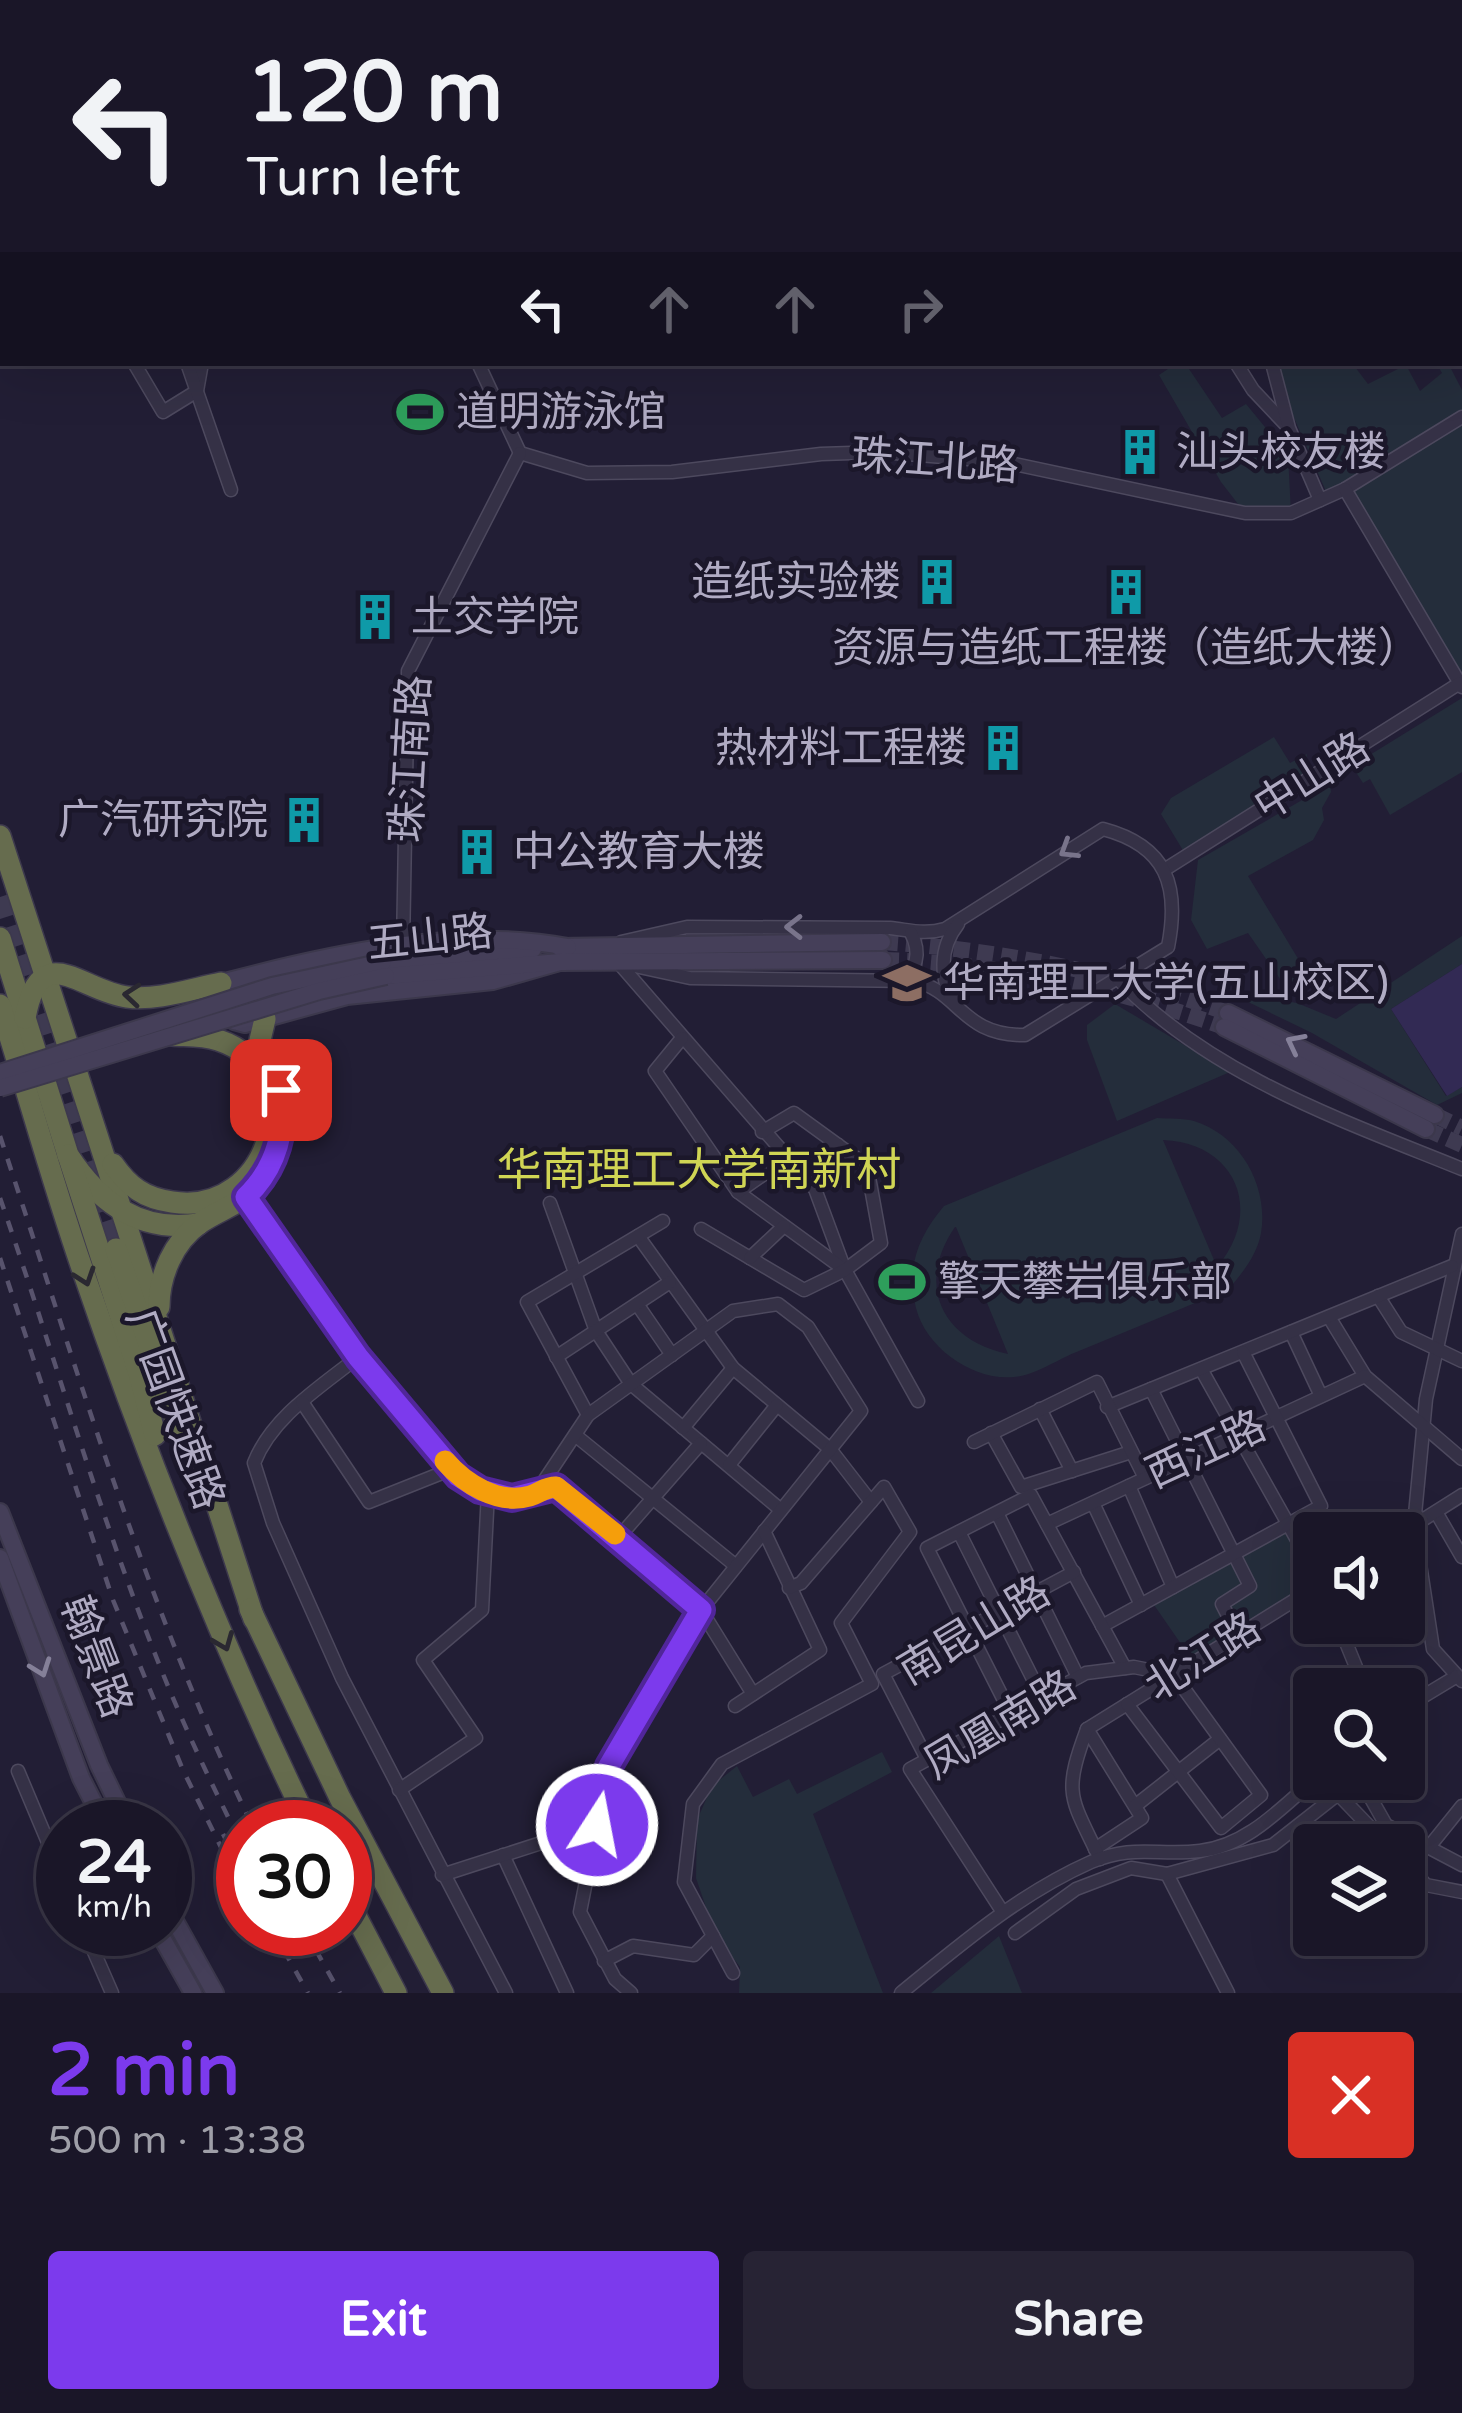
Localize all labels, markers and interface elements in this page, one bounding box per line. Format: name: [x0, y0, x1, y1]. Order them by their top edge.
text: 120 m: [246, 43, 503, 144]
icon: left: [48, 48, 204, 204]
text: Turn left: [246, 145, 461, 210]
icon: left: [510, 276, 576, 342]
icon: ahead: [636, 276, 702, 342]
icon: ahead: [762, 276, 828, 342]
icon: right: [888, 276, 954, 342]
sports icon: 道明游泳馆: [395, 387, 445, 437]
place label: 道明游泳馆: [456, 387, 666, 438]
building icon: 汕头校友楼: [1115, 427, 1165, 477]
place label: 汕头校友楼: [1176, 427, 1386, 478]
street label: 珠江北路: [849, 430, 1021, 492]
place label: 造纸实验楼: [691, 557, 901, 608]
building icon: 造纸实验楼: [912, 557, 962, 607]
building icon: 资源与造纸工程楼（造纸大楼）: [1101, 567, 1151, 617]
building icon: 土交学院: [350, 592, 400, 642]
place label: 土交学院: [411, 592, 579, 643]
place label: 资源与造纸工程楼（造纸大楼）: [832, 623, 1420, 674]
street label: 珠江南路: [381, 674, 441, 844]
street label: 中山路: [1245, 722, 1379, 832]
place label: 热材料工程楼: [715, 723, 967, 774]
building icon: 热材料工程楼: [978, 723, 1028, 773]
place label: 广汽研究院: [58, 795, 268, 846]
building icon: 广汽研究院: [279, 795, 329, 845]
building icon: 中公教育大楼: [452, 827, 502, 877]
place label: 中公教育大楼: [513, 827, 765, 878]
one-way arrow: [1060, 836, 1082, 858]
street label: 五山路: [365, 906, 495, 970]
one-way arrow: [784, 914, 802, 940]
school or university icon: 华南理工大学(五山校区): [882, 958, 932, 1008]
place label: 华南理工大学(五山校区): [943, 958, 1389, 1009]
one-way arrow: [122, 983, 141, 1008]
one-way arrow: [1286, 1034, 1307, 1057]
pin: [230, 1039, 332, 1141]
icon: arrive: [248, 1057, 314, 1123]
district label: 华南理工大学南新村: [496, 1144, 902, 1198]
sports icon: 擎天攀岩俱乐部: [877, 1257, 927, 1307]
place label: 擎天攀岩俱乐部: [938, 1257, 1232, 1308]
one-way arrow: [71, 1265, 95, 1286]
street label: 广园快速路: [115, 1302, 235, 1516]
street label: 西江路: [1138, 1400, 1274, 1500]
map controls: [1293, 1512, 1425, 1956]
button: sound: [1293, 1512, 1425, 1644]
street label: 南昆山路: [889, 1566, 1059, 1696]
street label: 翰景路: [50, 1589, 142, 1725]
street label: 北江路: [1136, 1602, 1270, 1712]
one-way arrow: [210, 1630, 234, 1651]
one-way arrow: [26, 1656, 51, 1677]
street label: 凤凰南路: [915, 1660, 1085, 1790]
button: search: [1293, 1668, 1425, 1800]
position arrow: [534, 1762, 660, 1888]
speed limit sign: 30: [216, 1800, 372, 1956]
button: layers: [1293, 1824, 1425, 1956]
text: 24: [76, 1827, 152, 1899]
text: km/h: [76, 1889, 152, 1926]
text: 2 min: [48, 2028, 240, 2115]
button: close: [1288, 2032, 1414, 2158]
text: 500 m · 13:38: [48, 2117, 306, 2164]
button: Exit: [48, 2251, 719, 2389]
button: Share: [743, 2251, 1414, 2389]

